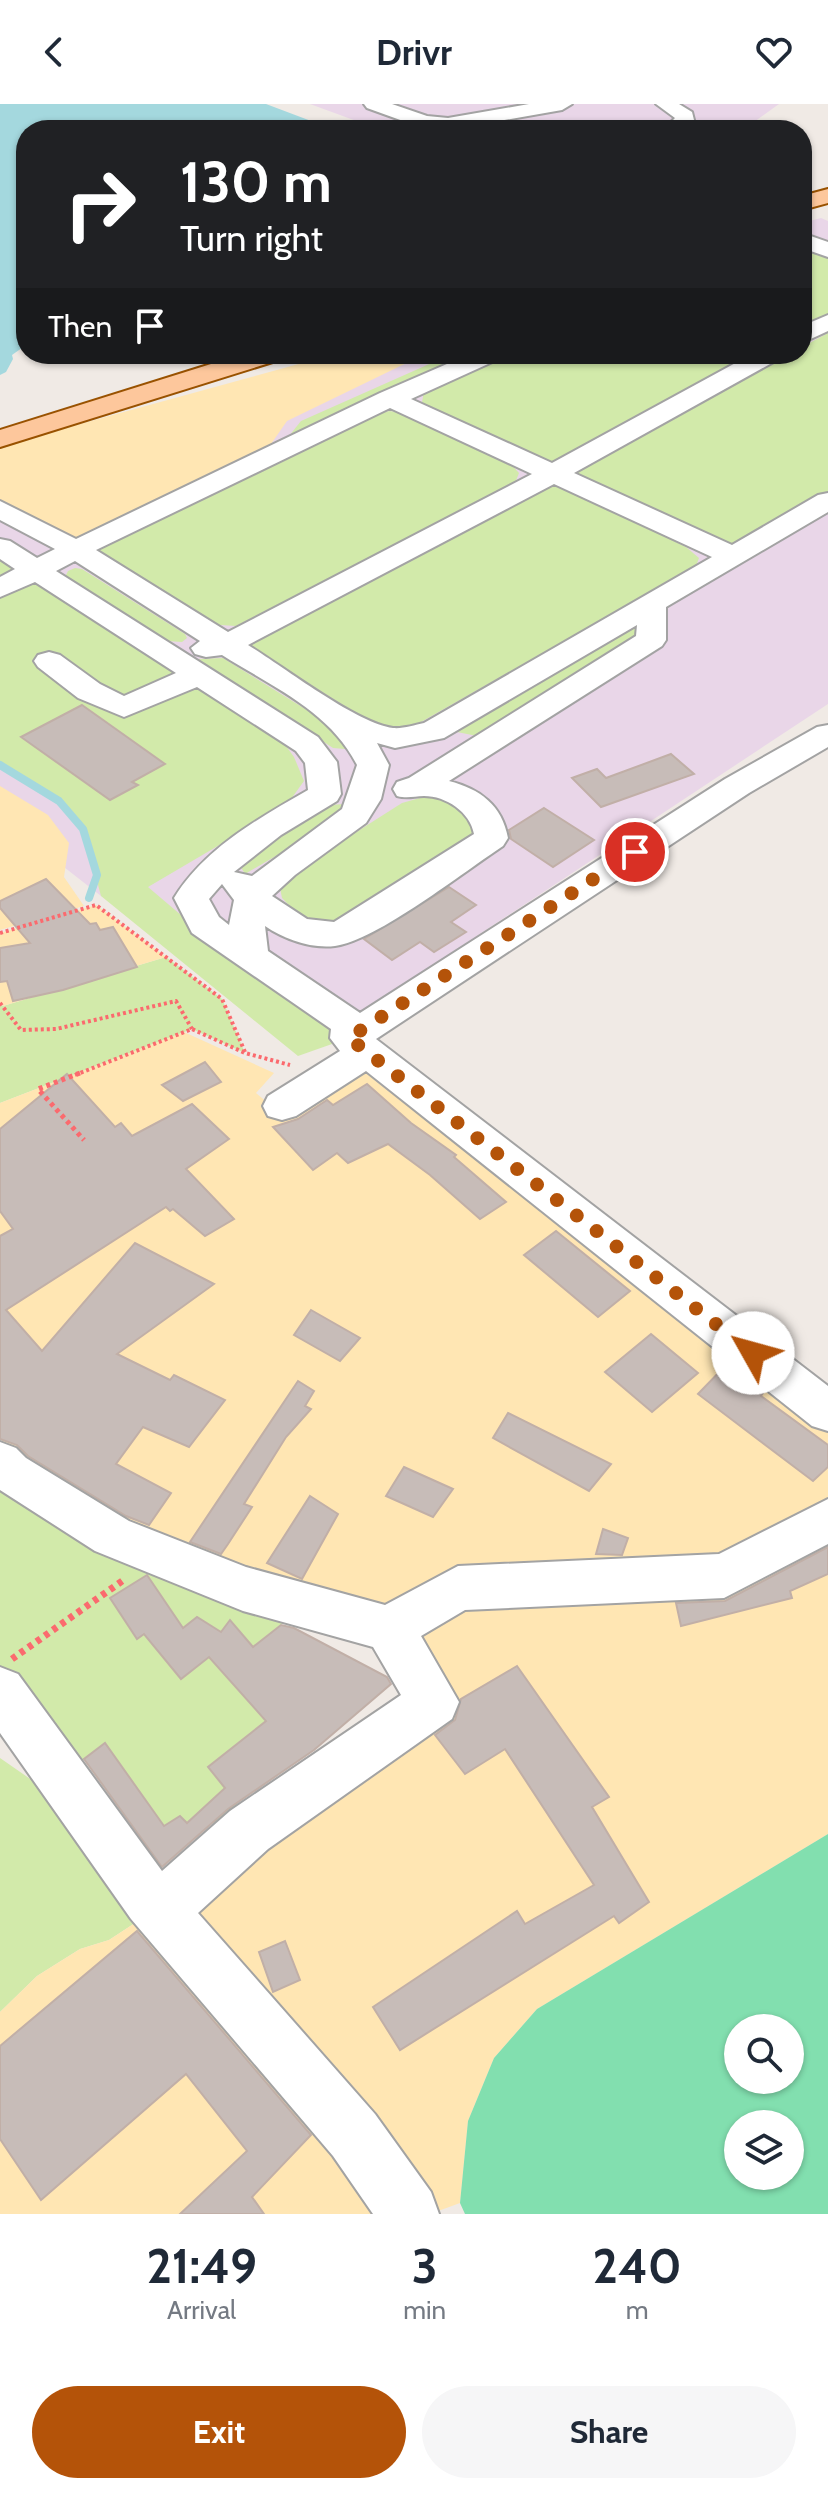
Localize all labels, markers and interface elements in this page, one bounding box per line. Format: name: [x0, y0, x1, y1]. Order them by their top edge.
icon: back: [32, 30, 76, 74]
text: Drivr: [376, 30, 452, 74]
icon: heart: [752, 30, 796, 74]
text: 130 m: [180, 148, 332, 216]
icon: right: [48, 152, 152, 256]
text: Turn right: [180, 216, 323, 260]
icon: arrive: [128, 304, 172, 348]
text: Then: [48, 308, 112, 345]
pin: [601, 818, 669, 886]
icon: arrive: [613, 830, 657, 874]
position arrow: [711, 1311, 795, 1395]
map controls: [724, 2014, 804, 2190]
button: search: [724, 2014, 804, 2094]
button: layers: [724, 2110, 804, 2190]
text: 21:49: [146, 2237, 257, 2295]
text: 3: [412, 2237, 438, 2295]
text: 240: [593, 2237, 682, 2295]
text: Arrival: [167, 2294, 236, 2326]
text: min: [403, 2294, 446, 2326]
text: m: [626, 2294, 648, 2326]
button: Exit: [32, 2386, 406, 2478]
button: Share: [422, 2386, 796, 2478]

